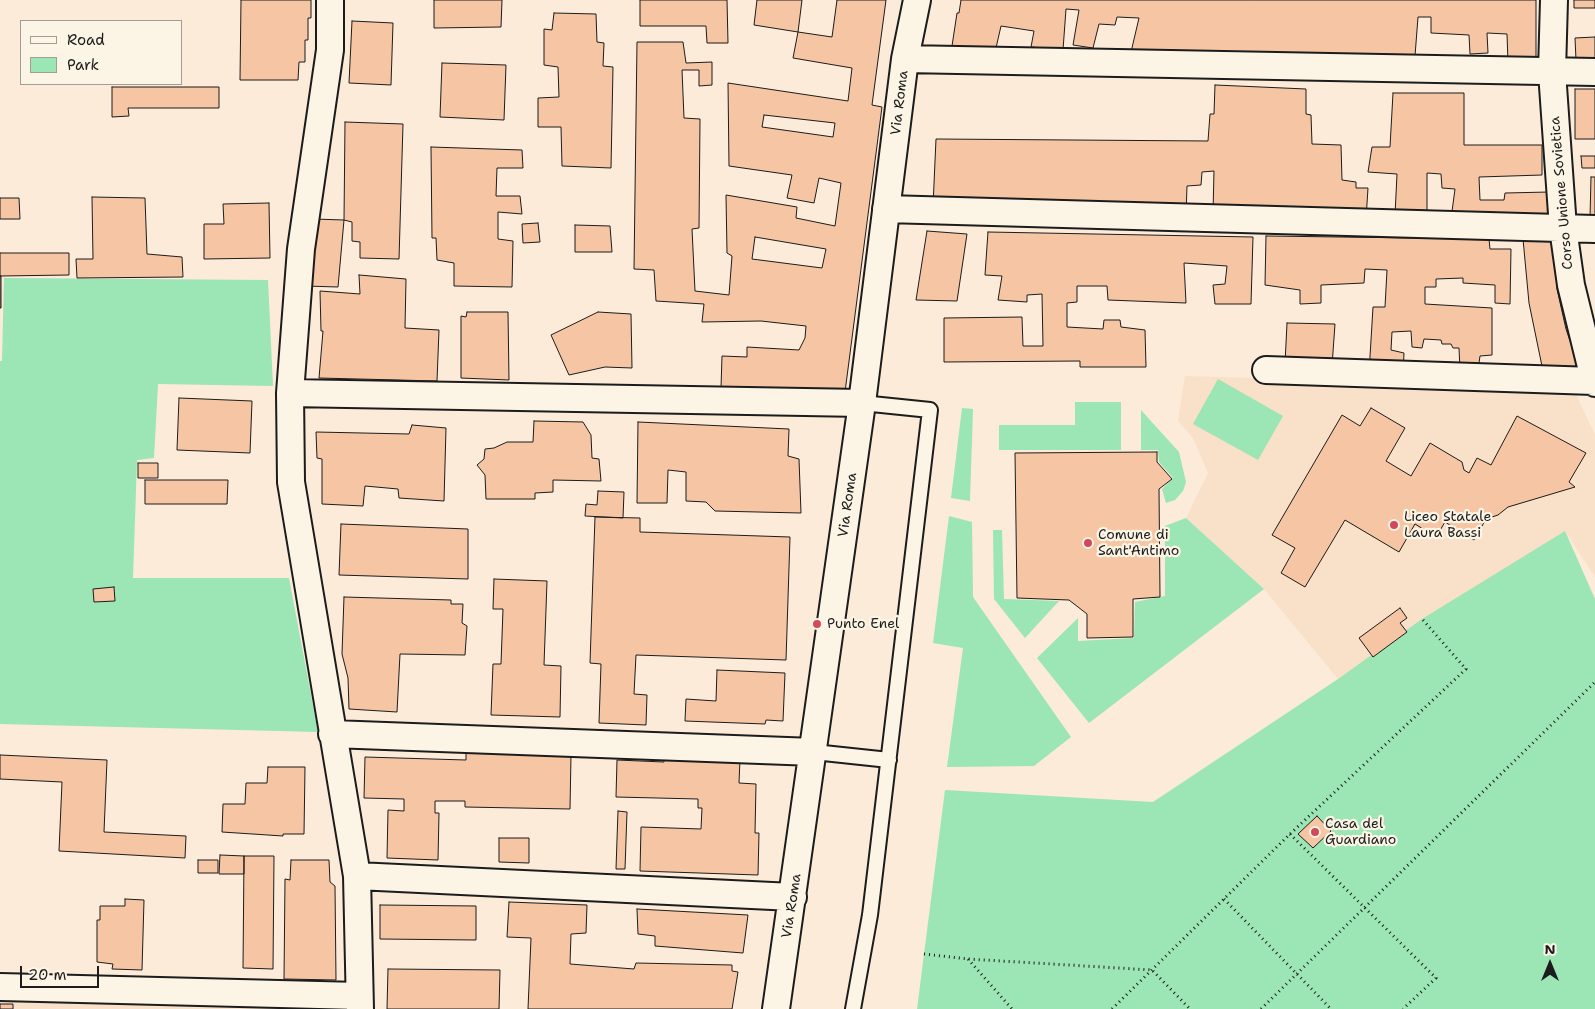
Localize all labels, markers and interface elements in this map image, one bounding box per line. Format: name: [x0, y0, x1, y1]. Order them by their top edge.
legend: [20, 20, 182, 85]
text: Road: [67, 30, 105, 50]
text: Park: [67, 55, 99, 75]
street label: Via Roma: [888, 70, 912, 136]
street label: Corso Unione Sovietica: [1547, 116, 1577, 270]
street label: Via Roma: [835, 472, 861, 538]
place label: Liceo Statale Laura Bassi: [1404, 509, 1491, 542]
marker: Liceo Statale Laura Bassi: [1388, 519, 1400, 531]
place label: Comune di Sant'Antimo: [1098, 527, 1179, 560]
marker: Comune di Sant'Antimo: [1082, 537, 1094, 549]
place label: Punto Enel: [827, 616, 899, 632]
marker: Punto Enel: [811, 618, 823, 630]
place label: Casa del Guardiano: [1325, 816, 1396, 849]
marker: Casa del Guardiano: [1309, 826, 1321, 838]
street label: Via Roma: [779, 873, 805, 939]
north arrow: [1525, 939, 1575, 989]
text: N: [1544, 940, 1556, 958]
scale bar: [22, 956, 101, 988]
text: 20 m: [28, 965, 67, 985]

